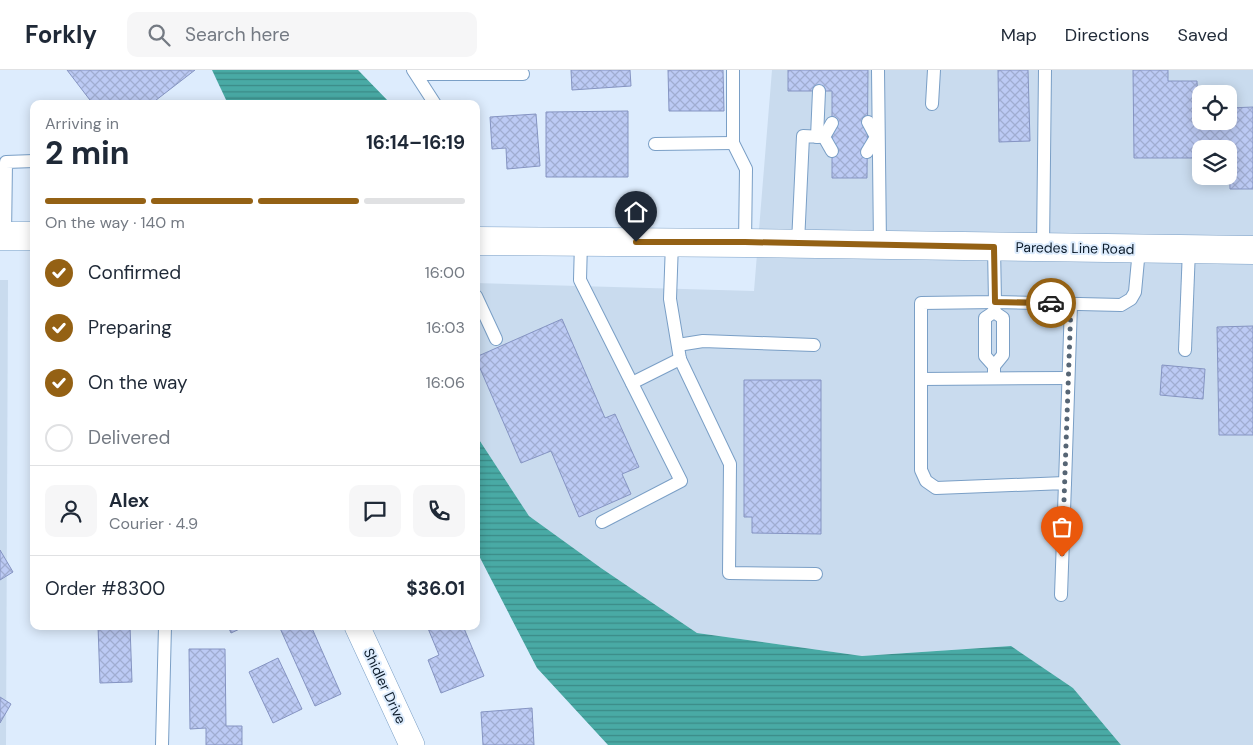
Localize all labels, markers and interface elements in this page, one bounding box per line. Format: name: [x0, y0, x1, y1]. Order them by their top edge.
search box: [127, 12, 477, 57]
text: Forkly: [25, 19, 97, 50]
icon: search: [145, 21, 173, 49]
text: Search here: [185, 22, 290, 47]
text: Map: [1001, 23, 1037, 47]
text: Directions: [1065, 23, 1150, 47]
text: Saved: [1178, 23, 1228, 47]
map controls: [1192, 85, 1237, 185]
button: locate: [1192, 85, 1237, 130]
text: Arriving in: [45, 113, 119, 134]
text: 16:14–16:19: [366, 130, 465, 155]
text: 2 min: [45, 132, 130, 174]
button: layers: [1192, 140, 1237, 185]
pin: [615, 191, 657, 242]
icon: home: [622, 198, 650, 226]
text: On the way · 140 m: [45, 212, 185, 233]
street label: Paredes Line Road: [1015, 238, 1135, 258]
icon: check: [45, 259, 73, 287]
text: Confirmed: [88, 260, 181, 285]
text: 16:00: [425, 262, 465, 283]
courier: [1026, 278, 1076, 328]
icon: car: [1037, 289, 1065, 317]
icon: check: [45, 314, 73, 342]
text: Preparing: [88, 315, 172, 340]
text: 16:03: [426, 317, 465, 338]
icon: check: [45, 369, 73, 397]
text: On the way: [88, 370, 188, 395]
text: 16:06: [426, 372, 465, 393]
text: Delivered: [88, 425, 170, 450]
button: person: [45, 485, 97, 537]
button: chat: [349, 485, 401, 537]
button: phone: [413, 485, 465, 537]
text: Alex: [109, 488, 149, 513]
pin: [1041, 506, 1083, 557]
text: Courier · 4.9: [109, 513, 198, 534]
icon: bag: [1048, 513, 1076, 541]
text: Order #8300: [45, 576, 165, 601]
text: $36.01: [406, 576, 465, 601]
street label: Shidler Drive: [360, 645, 410, 727]

